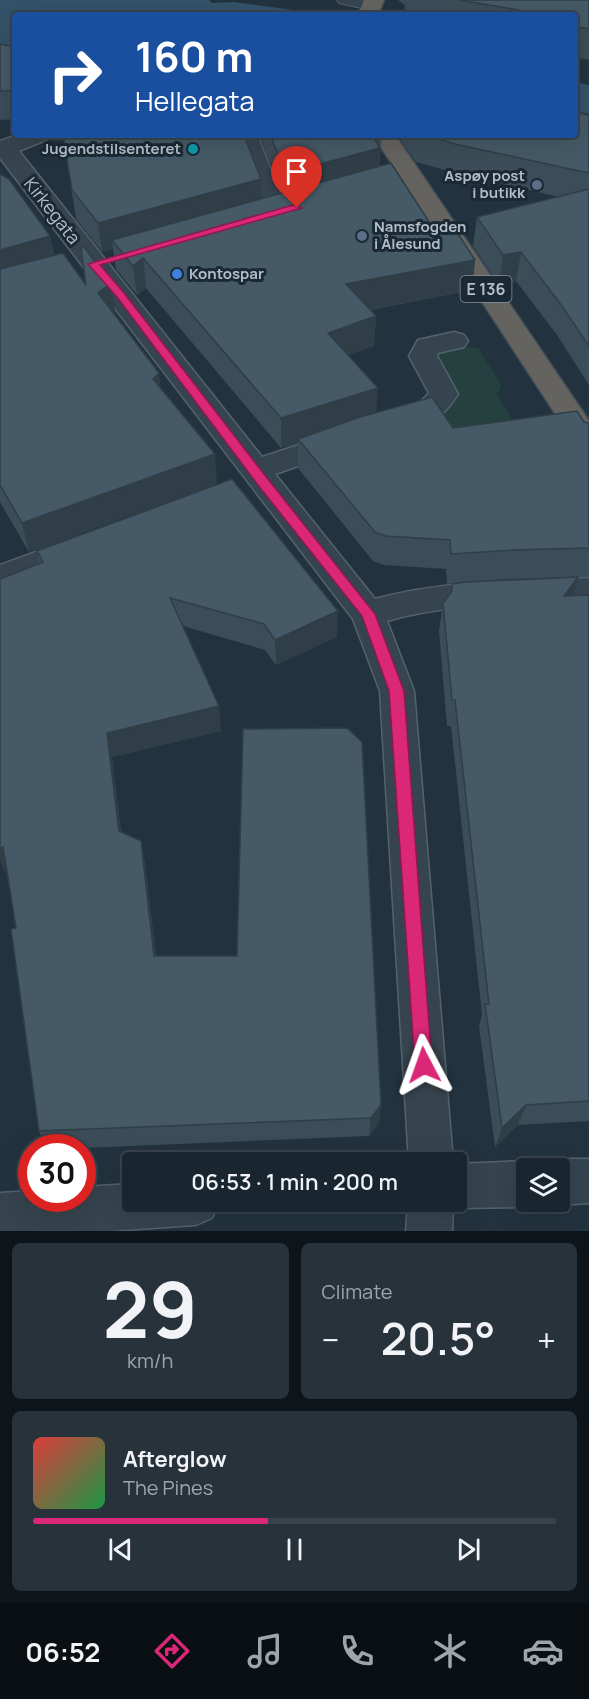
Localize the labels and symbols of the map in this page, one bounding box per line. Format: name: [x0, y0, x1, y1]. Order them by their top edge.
place label: Jugendstilsenteret: [42, 138, 181, 159]
marker: Jugendstilsenteret: [186, 142, 200, 156]
pin: [271, 146, 322, 208]
place label: Aspøy post i butikk: [444, 165, 526, 203]
street label: Kirkegata: [19, 172, 86, 249]
marker: Aspøy post i butikk: [530, 178, 544, 192]
place label: Namsfogden i Ålesund: [374, 216, 466, 254]
marker: Namsfogden i Ålesund: [355, 229, 369, 243]
place label: Kontospar: [189, 263, 264, 284]
marker: Kontospar: [170, 267, 184, 281]
road number: E 136: [460, 276, 512, 302]
position arrow: [392, 1033, 456, 1097]
speed limit sign: 30: [18, 1134, 96, 1212]

